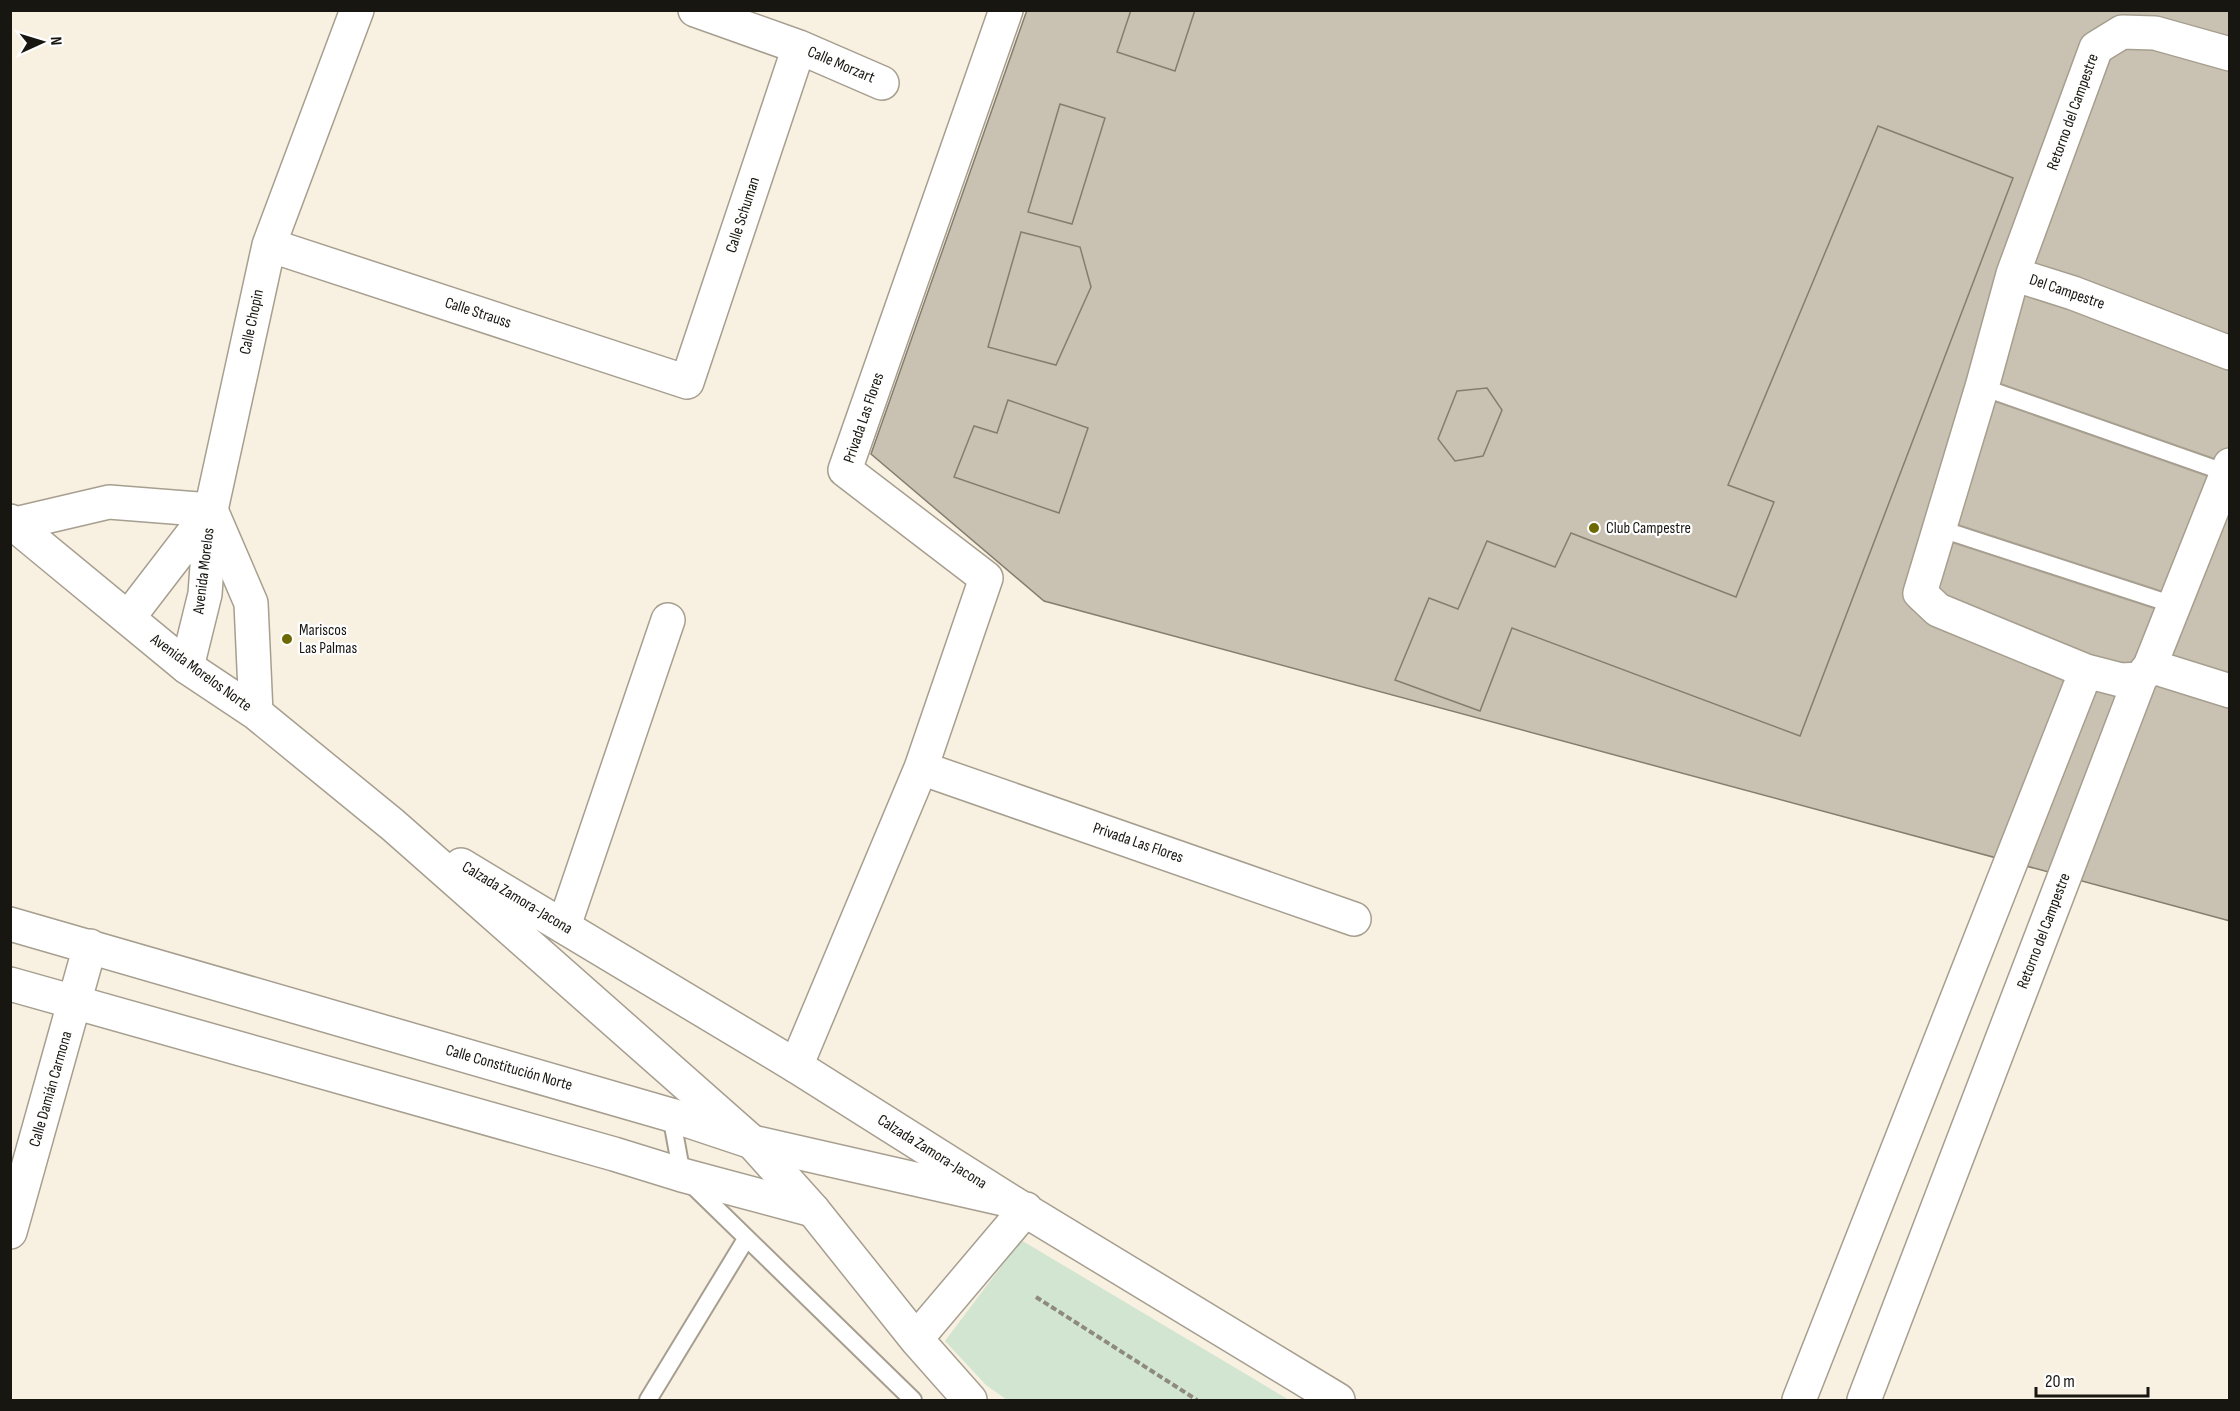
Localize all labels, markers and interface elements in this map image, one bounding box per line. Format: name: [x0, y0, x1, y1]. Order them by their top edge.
north arrow: [12, 12, 72, 72]
text: N: [46, 36, 65, 46]
street label: Calle Morzart: [805, 42, 877, 88]
street label: Retorno del Campestre: [2043, 51, 2103, 173]
street label: Calle Schuman: [722, 175, 764, 255]
street label: Del Campestre: [2027, 270, 2107, 314]
street label: Calle Chopin: [236, 288, 268, 356]
street label: Calle Strauss: [442, 293, 514, 333]
street label: Privada Las Flores: [840, 370, 888, 466]
place label: Club Campestre: [1606, 519, 1691, 538]
marker: Club Campestre: [1587, 521, 1601, 535]
street label: Avenida Morelos: [189, 527, 219, 616]
place label: Mariscos Las Palmas: [299, 621, 357, 658]
street label: Avenida Morelos Norte: [146, 629, 255, 716]
marker: Mariscos Las Palmas: [280, 632, 294, 646]
street label: Privada Las Flores: [1090, 819, 1186, 867]
street label: Calzada Zamora-Jacona: [458, 858, 576, 938]
street label: Retorno del Campestre: [2013, 870, 2075, 992]
street label: Calle Damián Carmona: [25, 1029, 77, 1149]
street label: Calle Constitución Norte: [443, 1041, 575, 1095]
street label: Calzada Zamora-Jacona: [874, 1111, 990, 1193]
scale bar: [2036, 1360, 2148, 1398]
text: 20 m: [2045, 1371, 2075, 1392]

